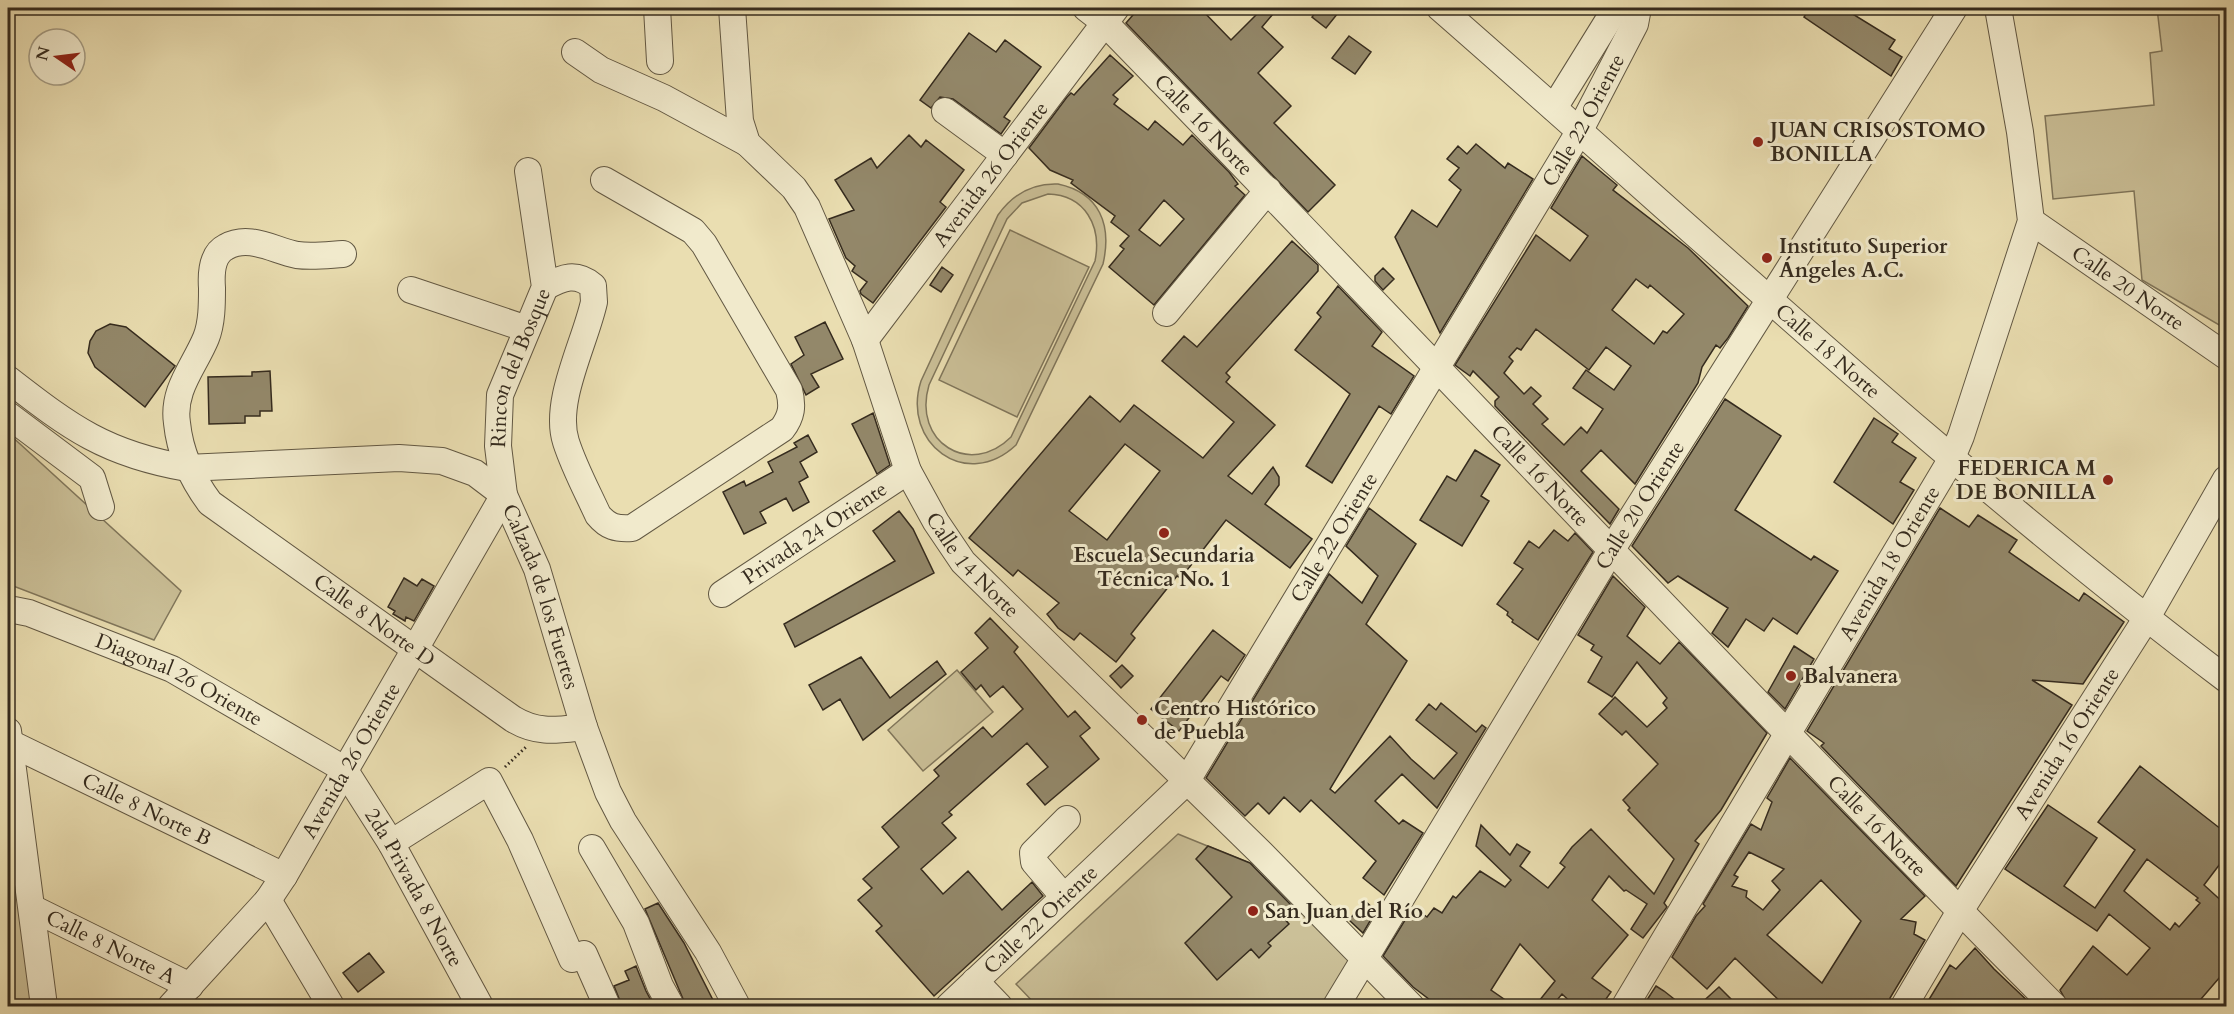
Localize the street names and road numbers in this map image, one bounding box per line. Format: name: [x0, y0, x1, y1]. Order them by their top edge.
street label: Calle 22 Oriente: [1535, 49, 1632, 192]
street label: Calle 16 Norte: [1148, 68, 1260, 182]
street label: Avenida 26 Oriente: [926, 95, 1055, 253]
street label: Calle 20 Norte: [2066, 239, 2190, 337]
street label: Rincon del Bosque: [483, 283, 558, 448]
street label: Calle 18 Norte: [1769, 297, 1887, 405]
street label: Calle 16 Norte: [1484, 418, 1596, 533]
street label: Calle 20 Oriente: [1588, 435, 1692, 575]
street label: Calle 22 Oriente: [1283, 467, 1385, 608]
street label: Privada 24 Oriente: [736, 474, 893, 591]
street label: Avenida 18 Oriente: [1832, 480, 1947, 646]
street label: Calzada de los Fuertes: [495, 499, 586, 693]
street label: Calle 14 Norte: [919, 507, 1026, 624]
street label: Calle 8 Norte D: [308, 567, 441, 674]
street label: Diagonal 26 Oriente: [91, 626, 268, 733]
street label: Avenida 16 Oriente: [2007, 662, 2126, 825]
street label: Avenida 26 Oriente: [294, 677, 407, 844]
street label: Calle 8 Norte B: [77, 766, 216, 853]
street label: Calle 16 Norte: [1821, 769, 1933, 883]
street label: 2da Privada 8 Norte: [358, 803, 470, 972]
street label: Calle 22 Oriente: [977, 858, 1104, 981]
street label: Calle 8 Norte A: [41, 903, 181, 991]

